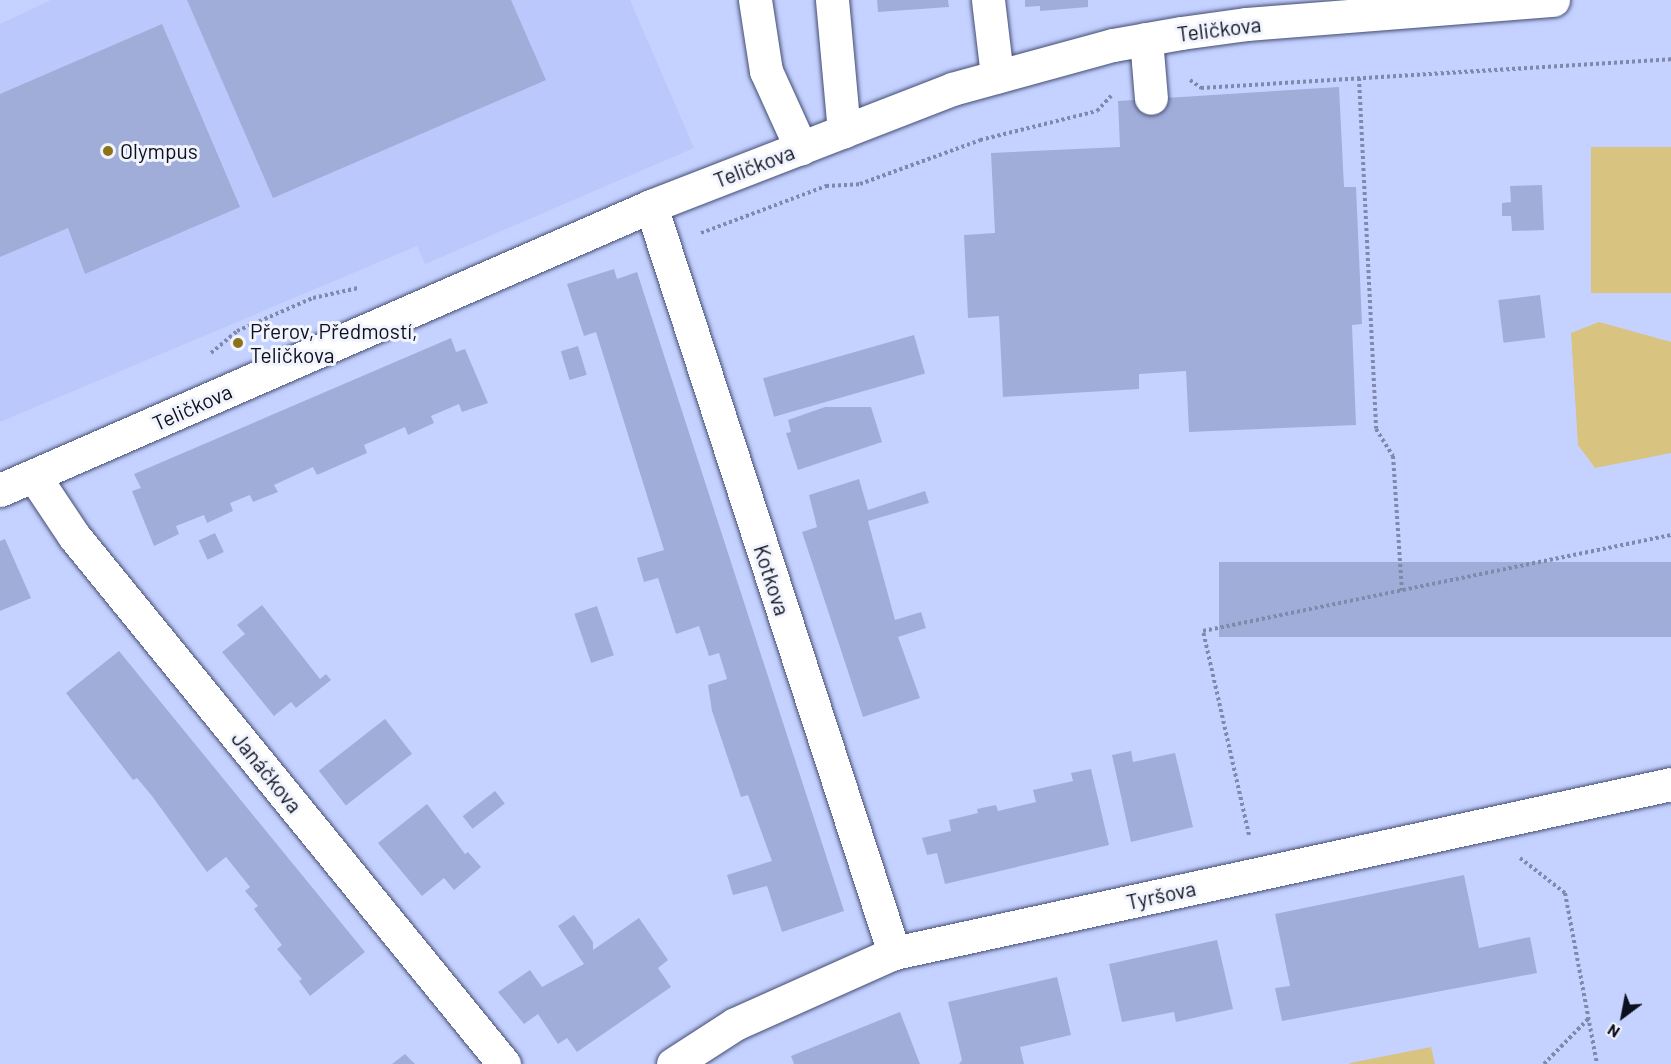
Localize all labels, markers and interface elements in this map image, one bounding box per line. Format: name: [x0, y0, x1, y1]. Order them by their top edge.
street label: Teličkova: [1176, 11, 1262, 47]
place label: Olympus: [120, 138, 198, 164]
street label: Teličkova: [710, 139, 798, 193]
marker: Olympus: [101, 144, 115, 158]
place label: Přerov, Předmostí, Teličkova: [250, 318, 418, 368]
marker: Přerov, Předmostí, Teličkova: [231, 336, 245, 350]
street label: Teličkova: [148, 378, 236, 436]
street label: Kotkova: [749, 541, 795, 619]
street label: Janáčkova: [227, 726, 307, 818]
street label: Tyršova: [1124, 875, 1198, 915]
north arrow: [1593, 986, 1653, 1046]
text: N: [1604, 1021, 1623, 1043]

